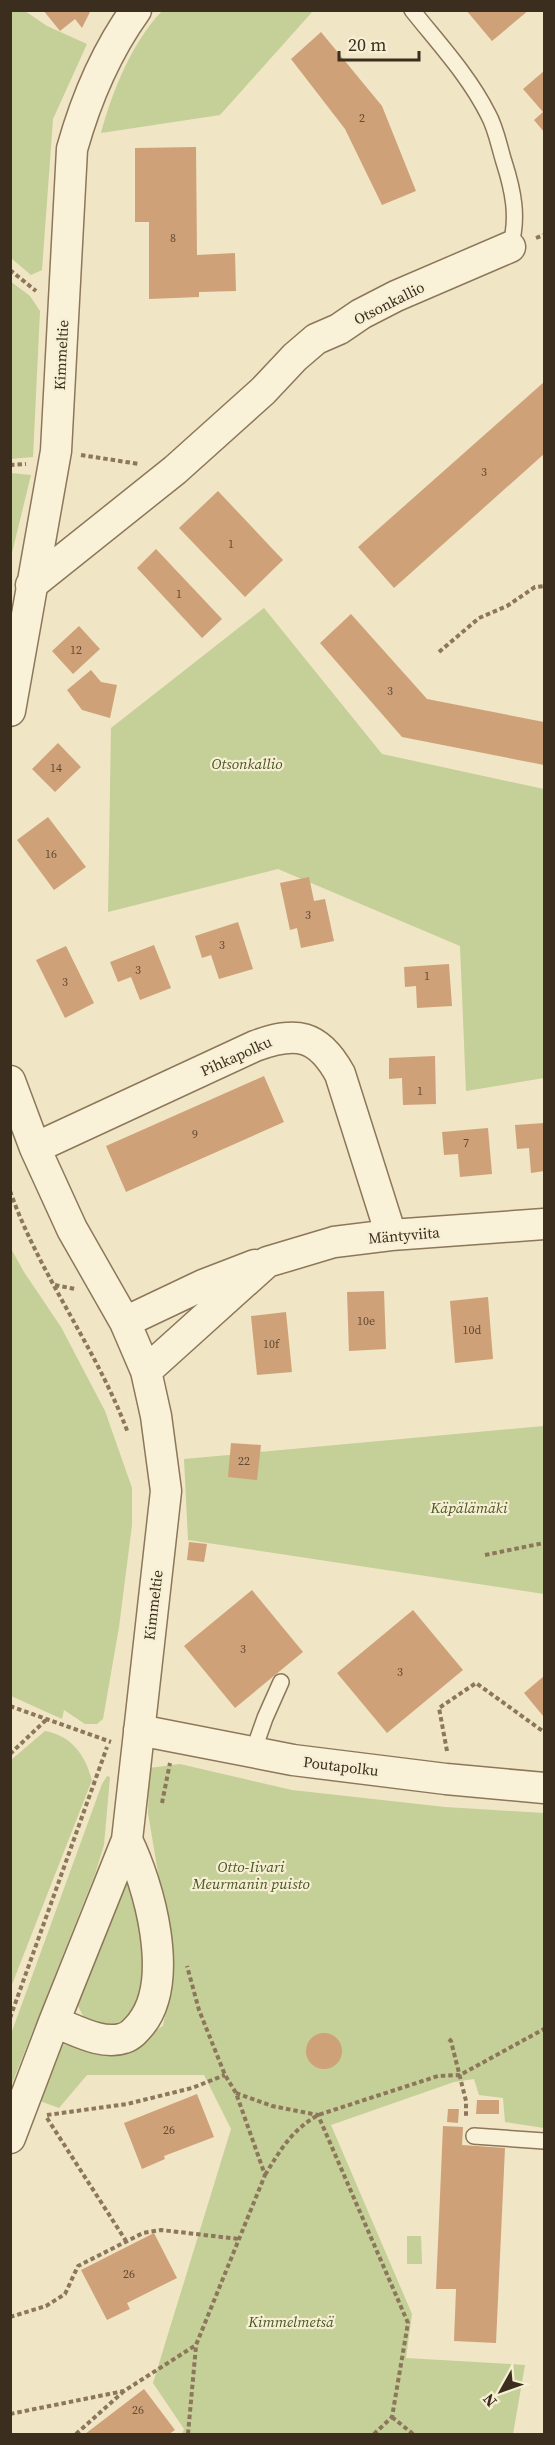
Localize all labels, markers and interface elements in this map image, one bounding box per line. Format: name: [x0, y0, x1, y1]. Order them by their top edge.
scale bar: [339, 24, 418, 62]
text: 20 m: [348, 32, 386, 57]
house number: 2: [359, 110, 365, 126]
house number: 8: [170, 230, 176, 246]
street label: Otsonkallio: [350, 276, 428, 330]
street label: Kimmeltie: [49, 319, 73, 391]
house number: 3: [481, 464, 487, 480]
house number: 1: [228, 536, 234, 552]
house number: 1: [176, 586, 182, 602]
house number: 12: [70, 642, 82, 658]
house number: 3: [387, 683, 393, 699]
park label: Otsonkallio: [211, 753, 283, 774]
house number: 14: [50, 760, 62, 776]
house number: 16: [45, 846, 57, 862]
house number: 3: [305, 907, 311, 923]
house number: 3: [219, 937, 225, 953]
house number: 3: [135, 962, 141, 978]
house number: 1: [424, 968, 430, 984]
house number: 3: [62, 974, 68, 990]
street label: Pihkapolku: [197, 1031, 275, 1081]
house number: 1: [417, 1083, 423, 1099]
house number: 9: [192, 1126, 198, 1142]
house number: 7: [463, 1135, 469, 1151]
street label: Mäntyviita: [367, 1221, 441, 1249]
house number: 10e: [357, 1313, 375, 1329]
house number: 10d: [463, 1322, 482, 1338]
house number: 10f: [263, 1336, 281, 1352]
house number: 22: [238, 1453, 250, 1469]
park label: Käpälämäki: [430, 1497, 508, 1518]
street label: Kimmeltie: [138, 1568, 168, 1641]
house number: 3: [240, 1641, 246, 1657]
house number: 3: [397, 1664, 403, 1680]
street label: Poutapolku: [302, 1751, 380, 1781]
park label: Otto-Iivari Meurmanin puisto: [191, 1856, 310, 1894]
house number: 26: [163, 2122, 175, 2138]
house number: 26: [123, 2266, 135, 2282]
park label: Kimmelmetsä: [247, 2311, 334, 2332]
north arrow: [471, 2361, 531, 2421]
text: N: [477, 2389, 502, 2412]
house number: 26: [132, 2402, 144, 2418]

